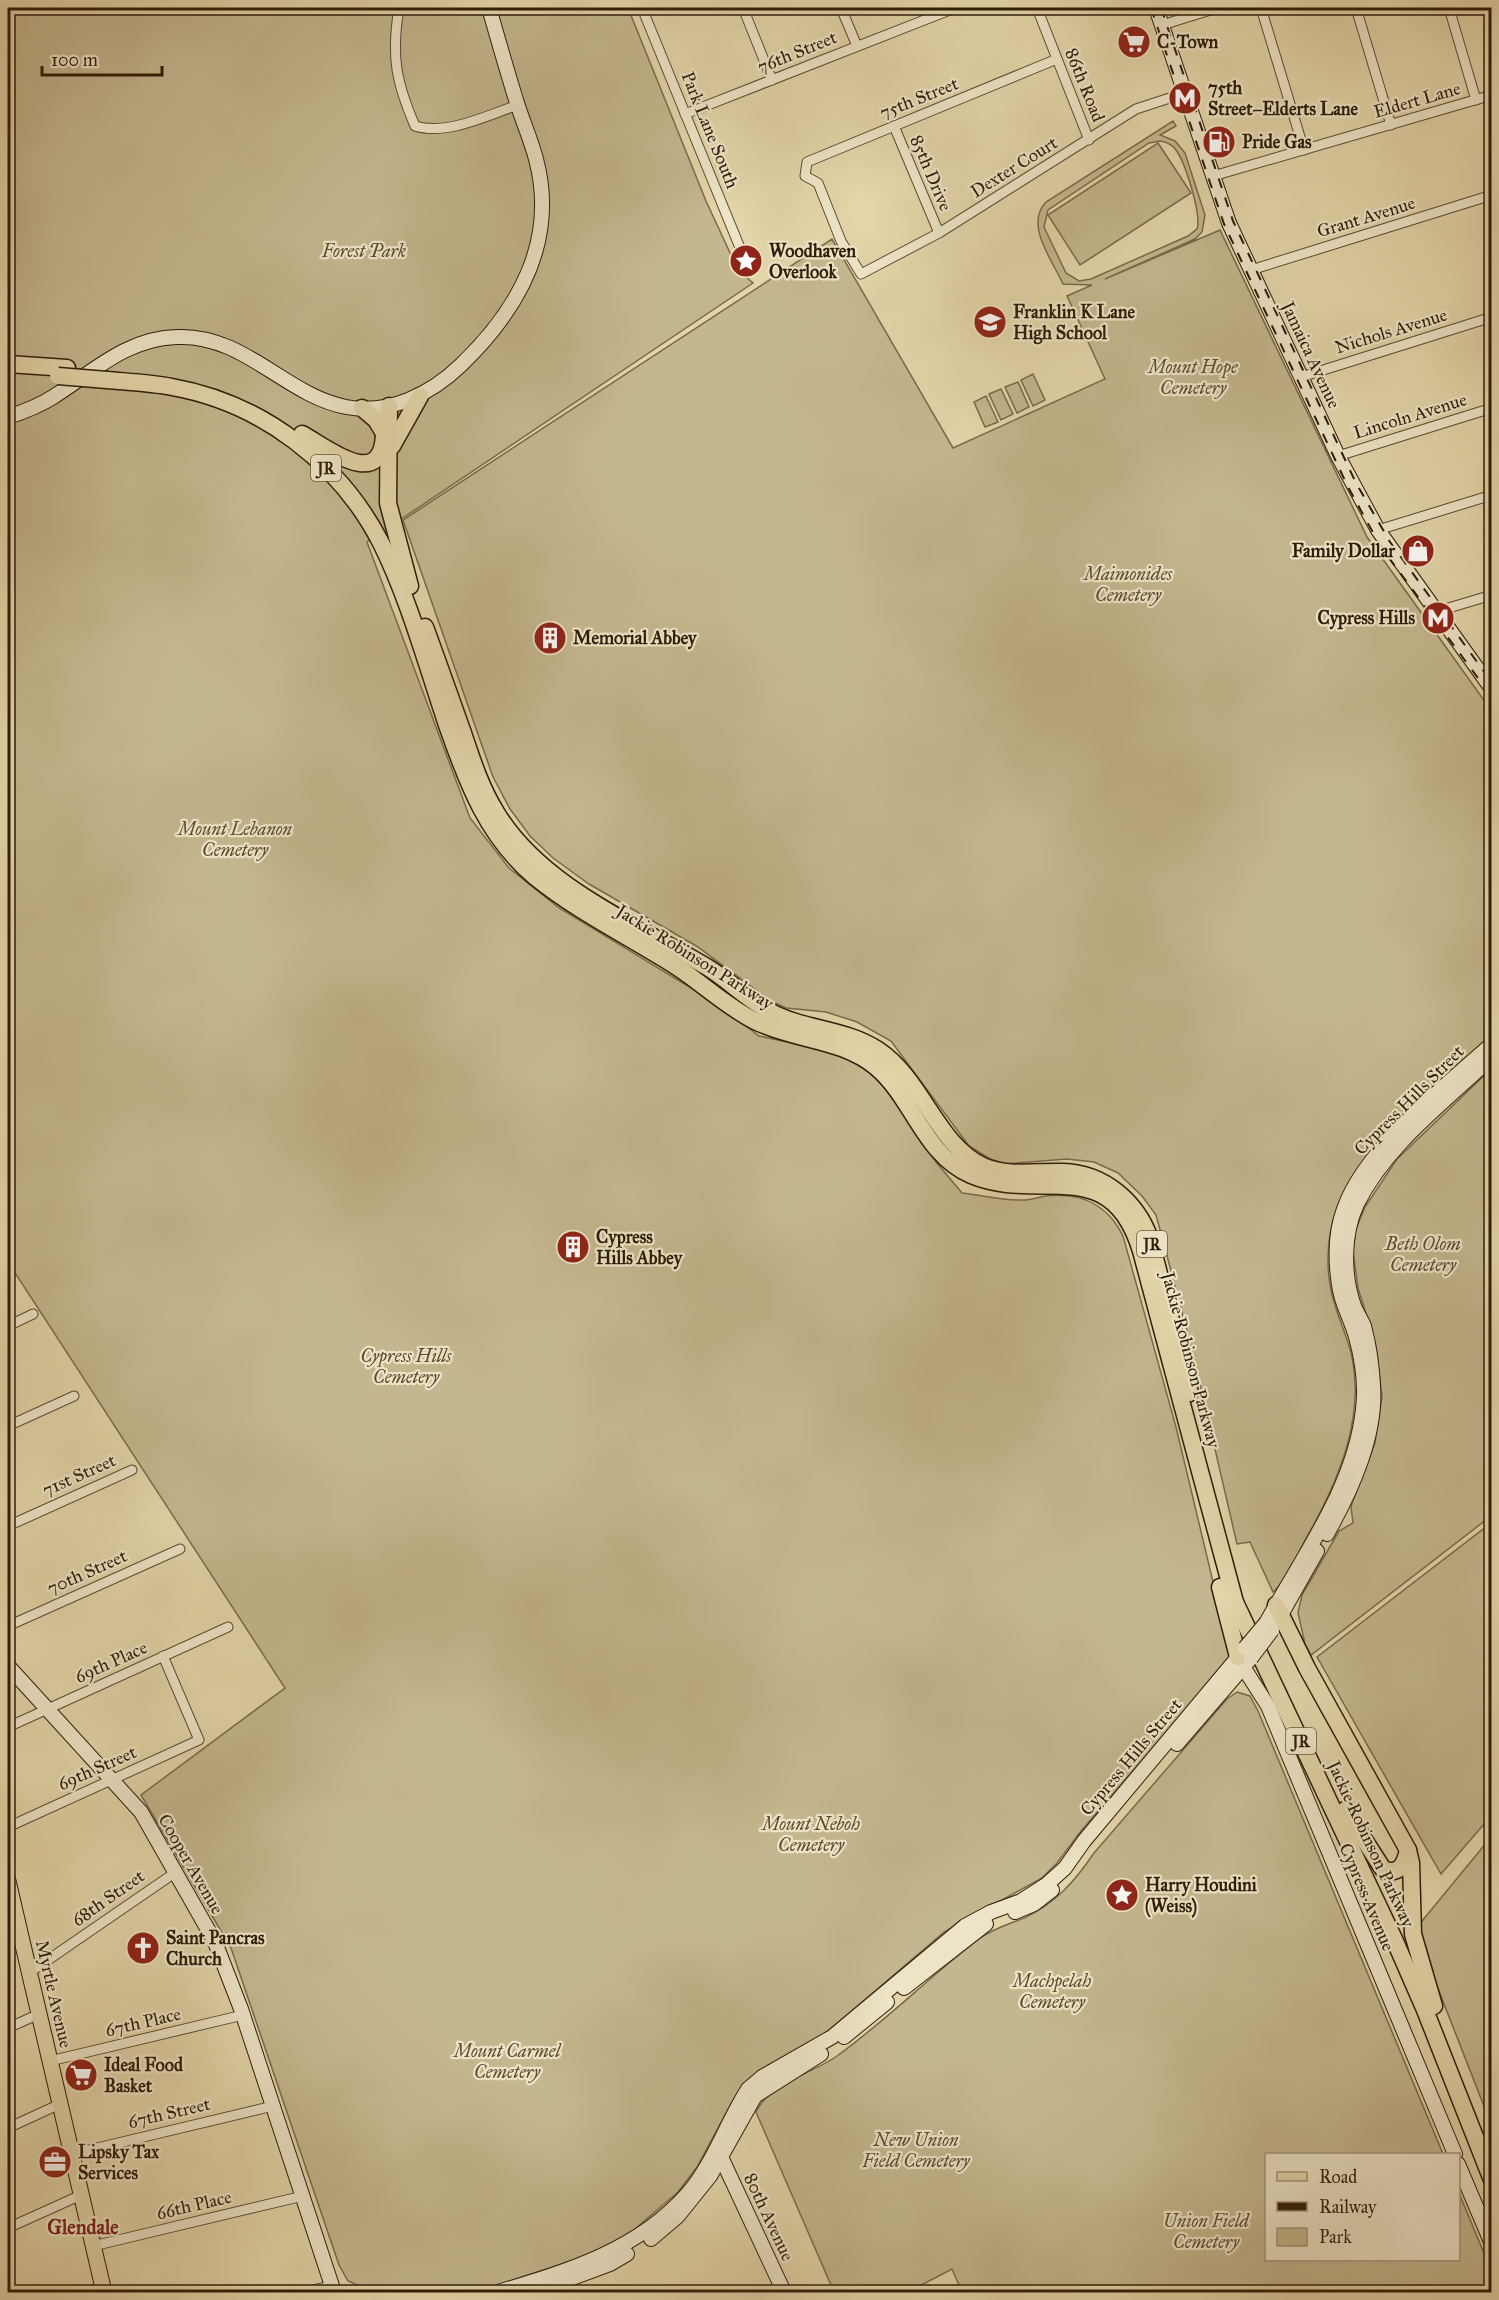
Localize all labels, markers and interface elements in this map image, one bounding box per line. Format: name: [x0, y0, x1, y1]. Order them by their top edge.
supermarket icon: C-Town: [1116, 24, 1152, 60]
street label: 76th Street: [754, 26, 841, 78]
place label: C-Town: [1157, 31, 1218, 53]
scale bar: [42, 39, 162, 77]
street label: 86th Road: [1060, 45, 1110, 125]
text: 100 m: [51, 49, 98, 71]
street label: Park Lane South: [677, 68, 743, 192]
street label: 75th Street: [876, 72, 962, 124]
place label: 75th Street–Elderts Lane: [1208, 77, 1359, 120]
street label: Eldert Lane: [1371, 77, 1463, 123]
metro station icon: 75th Street–Elderts Lane: [1167, 80, 1203, 116]
fuel station icon: Pride Gas: [1201, 124, 1237, 160]
street label: Dexter Court: [966, 131, 1062, 202]
place label: Pride Gas: [1242, 131, 1312, 153]
street label: 85th Drive: [905, 132, 957, 214]
street label: Grant Avenue: [1314, 192, 1418, 242]
park label: Forest Park: [321, 240, 406, 262]
place label: Woodhaven Overlook: [769, 240, 856, 283]
place icon: Woodhaven Overlook: [728, 243, 764, 279]
street label: Jamaica Avenue: [1275, 296, 1345, 412]
place label: Franklin K Lane High School: [1013, 301, 1136, 345]
school or university icon: Franklin K Lane High School: [972, 304, 1008, 340]
street label: Nichols Avenue: [1332, 304, 1450, 358]
park label: Mount Hope Cemetery: [1146, 356, 1239, 399]
street label: Lincoln Avenue: [1351, 388, 1469, 444]
road number: JR: [311, 455, 341, 481]
shop icon: Family Dollar: [1400, 533, 1436, 569]
place label: Family Dollar: [1292, 540, 1396, 563]
park label: Maimonides Cemetery: [1082, 563, 1173, 606]
metro station icon: Cypress Hills: [1420, 600, 1456, 636]
place label: Cypress Hills: [1317, 607, 1415, 630]
building icon: Memorial Abbey: [532, 620, 568, 656]
place label: Memorial Abbey: [573, 627, 698, 650]
park label: Mount Lebanon Cemetery: [176, 818, 293, 861]
street label: Jackie Robinson Parkway: [610, 899, 778, 1015]
street label: Cypress Hills Street: [1350, 1040, 1469, 1159]
place label: Cypress Hills Abbey: [596, 1226, 684, 1270]
building icon: Cypress Hills Abbey: [555, 1229, 591, 1265]
road number: JR: [1137, 1231, 1167, 1257]
park label: Beth Olom Cemetery: [1384, 1233, 1461, 1276]
street label: Jackie Robinson Parkway: [1155, 1268, 1225, 1451]
park label: Cypress Hills Cemetery: [360, 1345, 452, 1388]
street label: 71st Street: [39, 1449, 120, 1501]
street label: 70th Street: [44, 1544, 131, 1599]
street label: 69th Place: [71, 1636, 151, 1688]
street label: Cypress Hills Street: [1076, 1693, 1187, 1820]
road number: JR: [1286, 1728, 1316, 1754]
street label: 69th Street: [54, 1741, 140, 1795]
street label: Jackie Robinson Parkway: [1321, 1755, 1419, 1932]
street label: Cooper Avenue: [154, 1810, 228, 1918]
park label: Mount Neboh Cemetery: [760, 1813, 860, 1856]
street label: Cypress Avenue: [1334, 1840, 1400, 1954]
street label: 68th Street: [67, 1865, 149, 1931]
place label: Harry Houdini (Weiss): [1145, 1874, 1258, 1918]
place icon: Harry Houdini (Weiss): [1104, 1877, 1140, 1913]
place label: Saint Pancras Church: [166, 1927, 265, 1970]
church icon: Saint Pancras Church: [125, 1930, 161, 1966]
street label: Myrtle Avenue: [31, 1938, 77, 2050]
park label: Machpelah Cemetery: [1011, 1970, 1091, 2013]
street label: 67th Place: [103, 2003, 183, 2041]
park label: Mount Carmel Cemetery: [452, 2040, 562, 2083]
place label: Ideal Food Basket: [104, 2054, 184, 2097]
supermarket icon: Ideal Food Basket: [63, 2057, 99, 2093]
street label: 67th Street: [126, 2093, 213, 2133]
park label: New Union Field Cemetery: [861, 2129, 971, 2172]
place label: Lipsky Tax Services: [78, 2141, 160, 2184]
office icon: Lipsky Tax Services: [37, 2144, 73, 2180]
legend: [1265, 2153, 1460, 2261]
text: Road: [1319, 2166, 1357, 2188]
street label: 80th Avenue: [739, 2170, 799, 2264]
street label: 66th Place: [154, 2186, 234, 2224]
text: Railway: [1319, 2196, 1377, 2218]
park label: Union Field Cemetery: [1163, 2210, 1251, 2253]
district label: Glendale: [47, 2215, 119, 2239]
text: Park: [1319, 2226, 1352, 2248]

